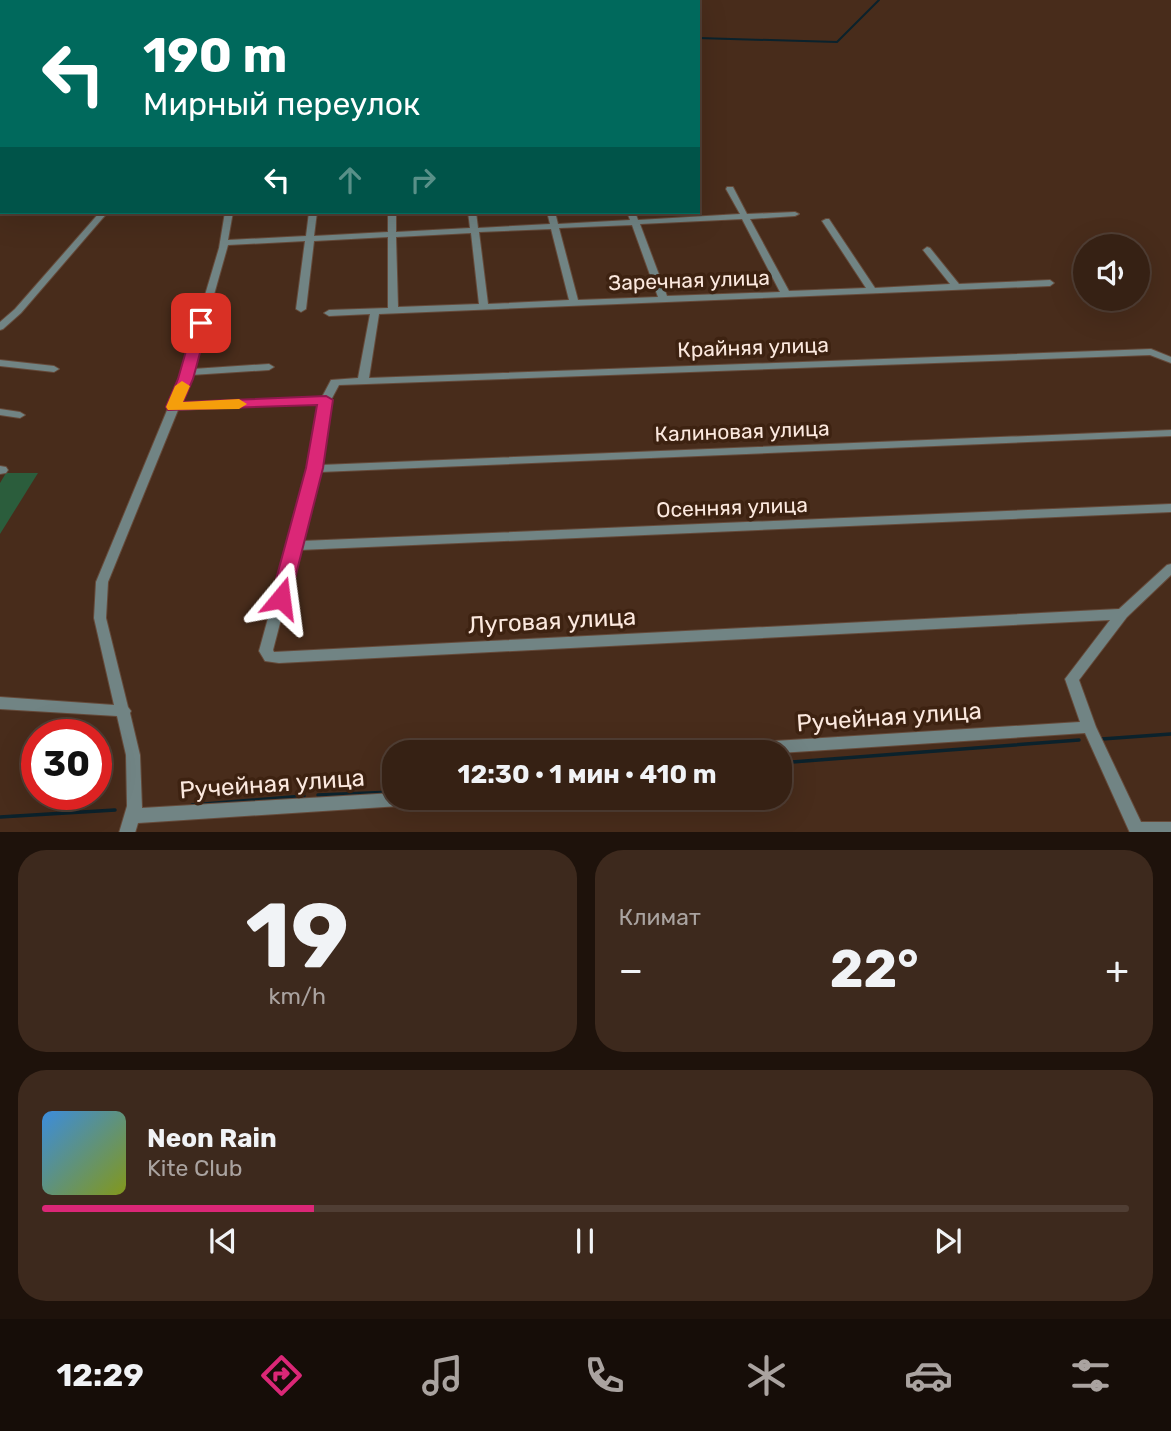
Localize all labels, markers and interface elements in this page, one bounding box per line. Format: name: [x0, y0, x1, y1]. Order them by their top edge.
text: 190 m: [143, 26, 287, 84]
icon: left: [28, 28, 119, 119]
text: Мирный переулок: [143, 85, 420, 123]
icon: left: [258, 161, 296, 199]
icon: ahead: [331, 161, 369, 199]
icon: right: [404, 161, 442, 199]
map controls: [1073, 234, 1150, 311]
button: sound: [1073, 234, 1150, 311]
street label: Заречная улица: [608, 265, 770, 295]
pin: [171, 293, 231, 353]
icon: arrive: [182, 304, 220, 342]
street label: Крайняя улица: [677, 332, 829, 362]
street label: Калиновая улица: [654, 415, 830, 447]
street label: Осенняя улица: [656, 492, 808, 522]
position arrow: [244, 561, 318, 635]
street label: Луговая улица: [467, 603, 637, 639]
street label: Ручейная улица: [795, 697, 983, 737]
speed limit sign: 30: [21, 719, 112, 810]
text: 12:30 · 1 мин · 410 m: [457, 759, 717, 790]
street label: Ручейная улица: [178, 764, 366, 804]
text: 19: [245, 882, 349, 990]
text: Климат: [619, 903, 701, 931]
text: 22°: [830, 938, 919, 1000]
text: −: [619, 947, 643, 993]
text: +: [1105, 947, 1129, 993]
text: km/h: [269, 982, 326, 1010]
text: Neon Rain: [147, 1123, 277, 1154]
text: Kite Club: [147, 1154, 242, 1182]
icon: previous: [204, 1222, 242, 1260]
icon: pause: [566, 1222, 604, 1260]
icon: next: [929, 1222, 967, 1260]
icon: directions: [257, 1351, 306, 1400]
icon: music: [418, 1351, 467, 1400]
icon: phone: [580, 1351, 629, 1400]
icon: climate: [742, 1351, 791, 1400]
icon: car: [904, 1351, 953, 1400]
icon: filters: [1066, 1351, 1115, 1400]
text: 12:29: [56, 1356, 144, 1394]

